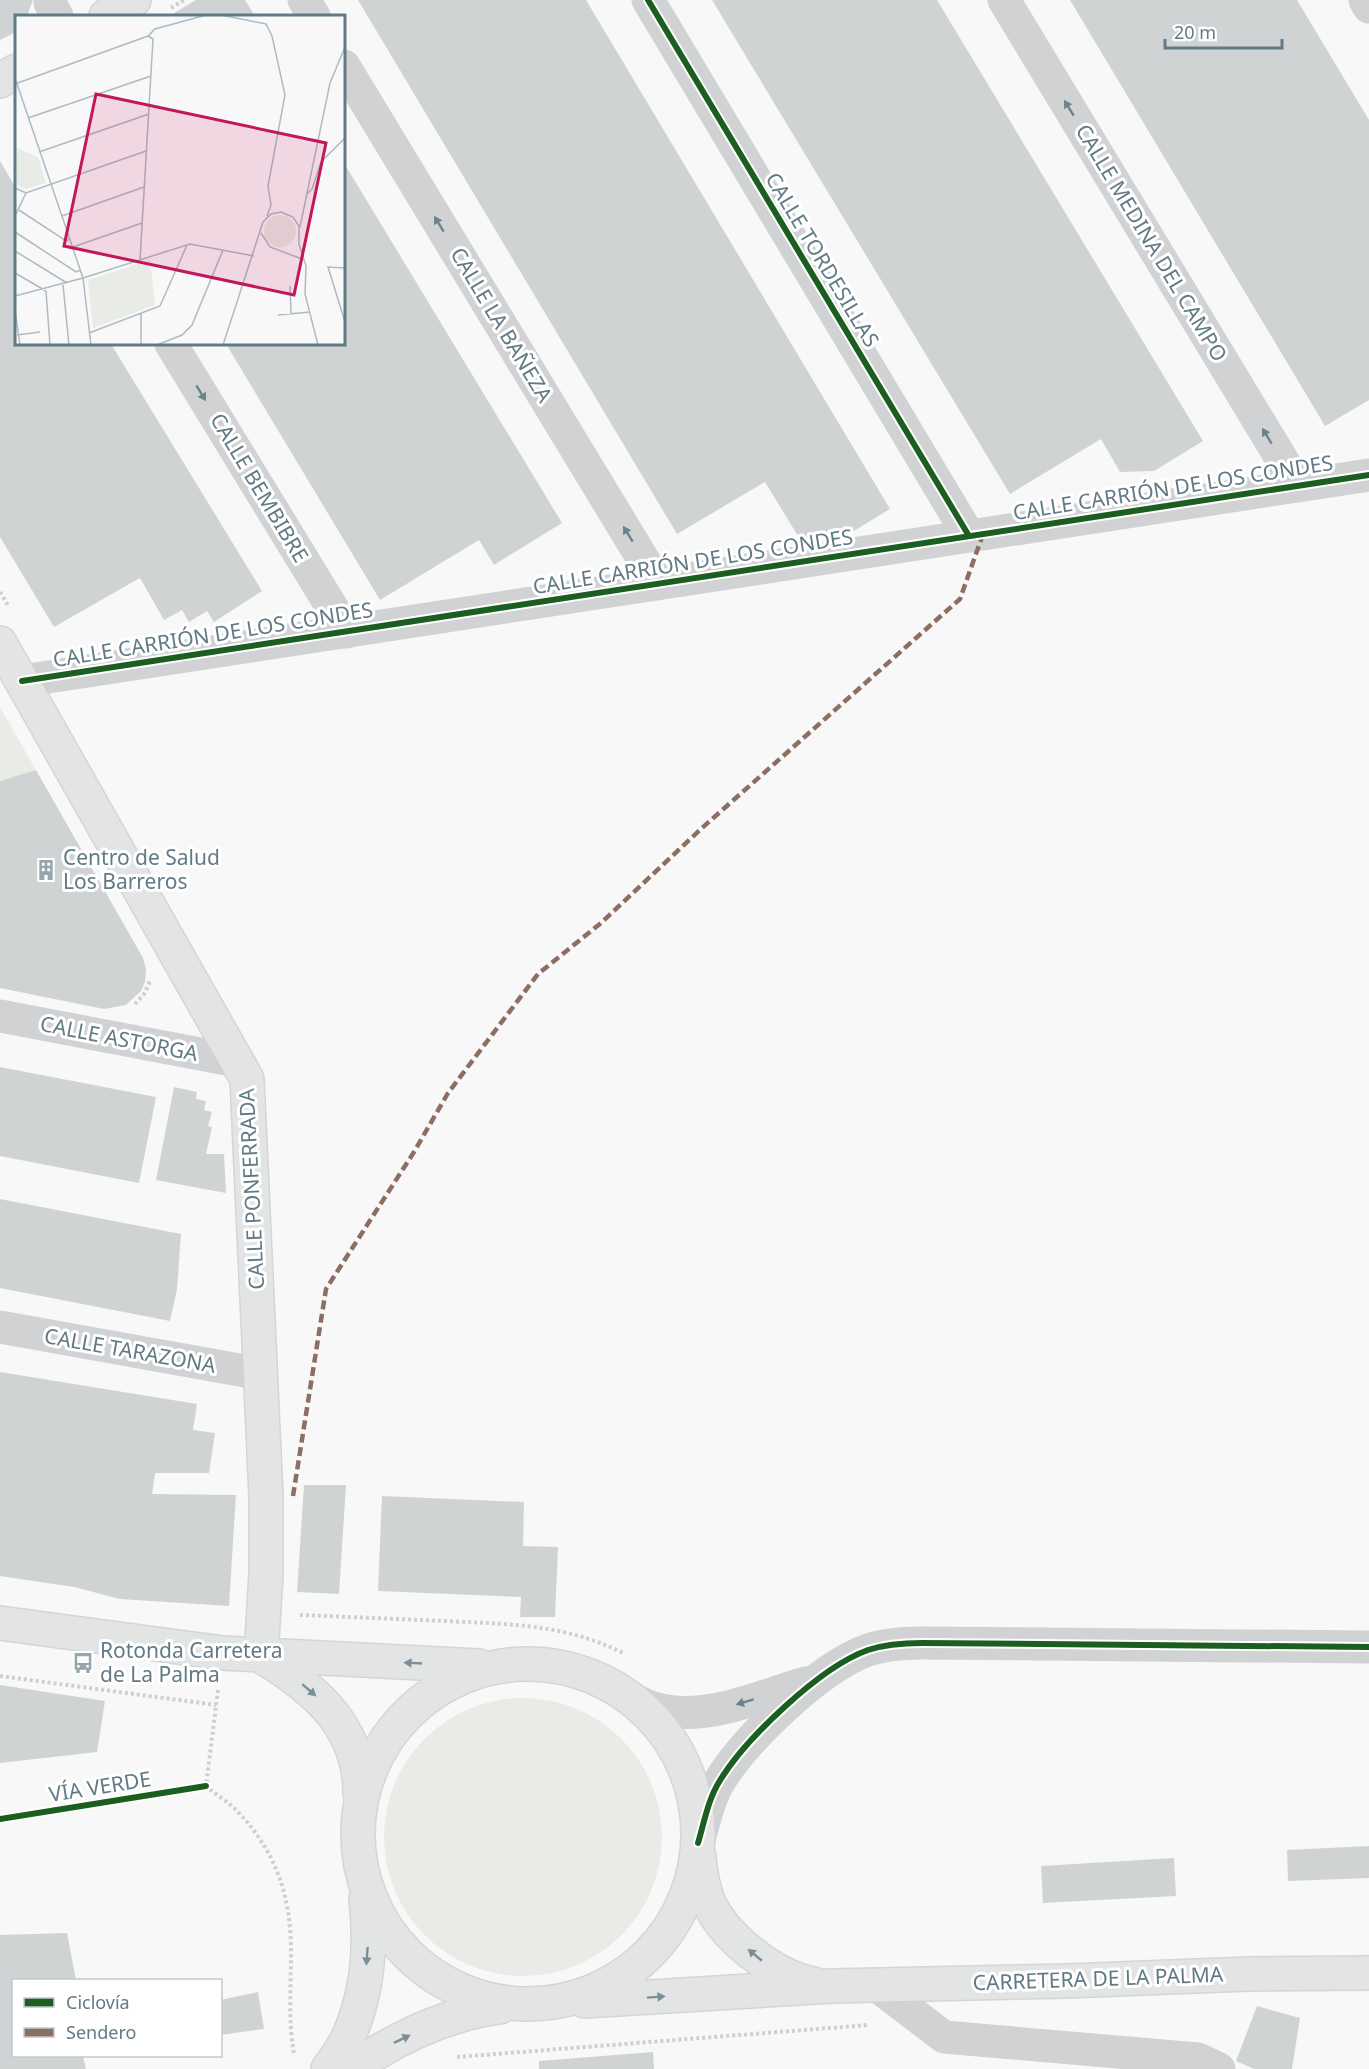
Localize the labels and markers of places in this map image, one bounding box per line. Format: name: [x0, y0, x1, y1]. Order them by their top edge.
place label: Centro de Salud Los Barreros: [63, 843, 220, 895]
building icon: Centro de Salud Los Barreros: [34, 858, 58, 882]
place label: Rotonda Carretera de La Palma: [100, 1636, 282, 1688]
bus stop icon: Rotonda Carretera de La Palma: [71, 1651, 95, 1675]

